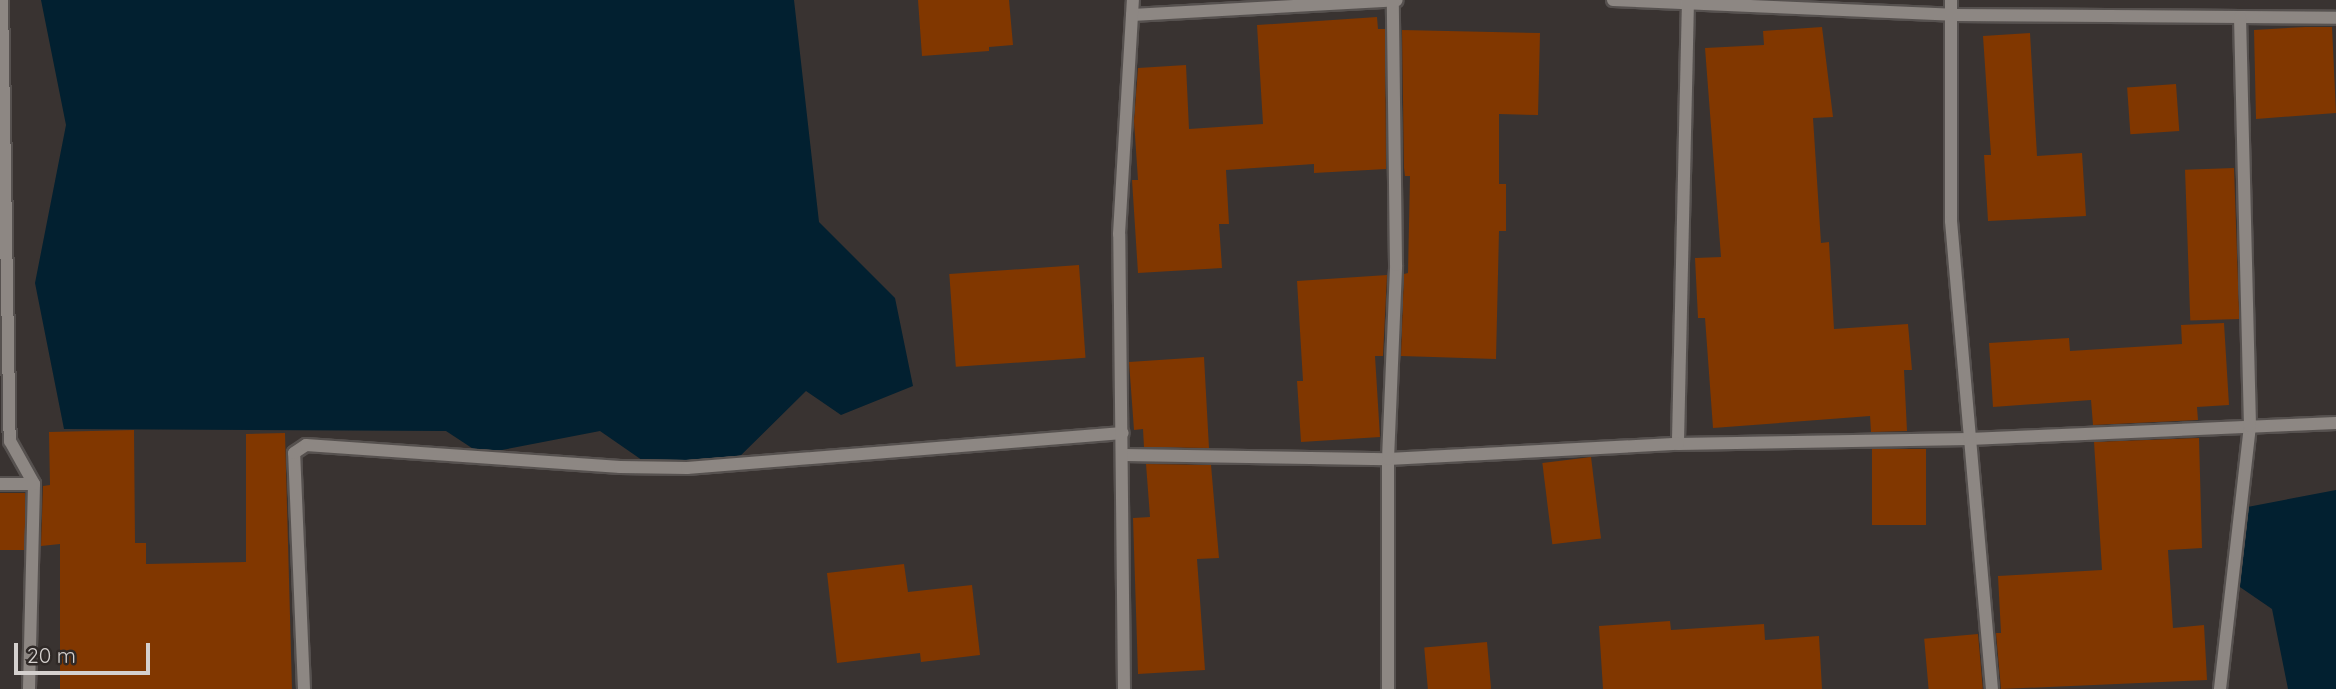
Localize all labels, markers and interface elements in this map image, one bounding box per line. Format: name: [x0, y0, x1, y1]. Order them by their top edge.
scale bar: [18, 630, 154, 674]
text: 20 m: [27, 642, 76, 668]

